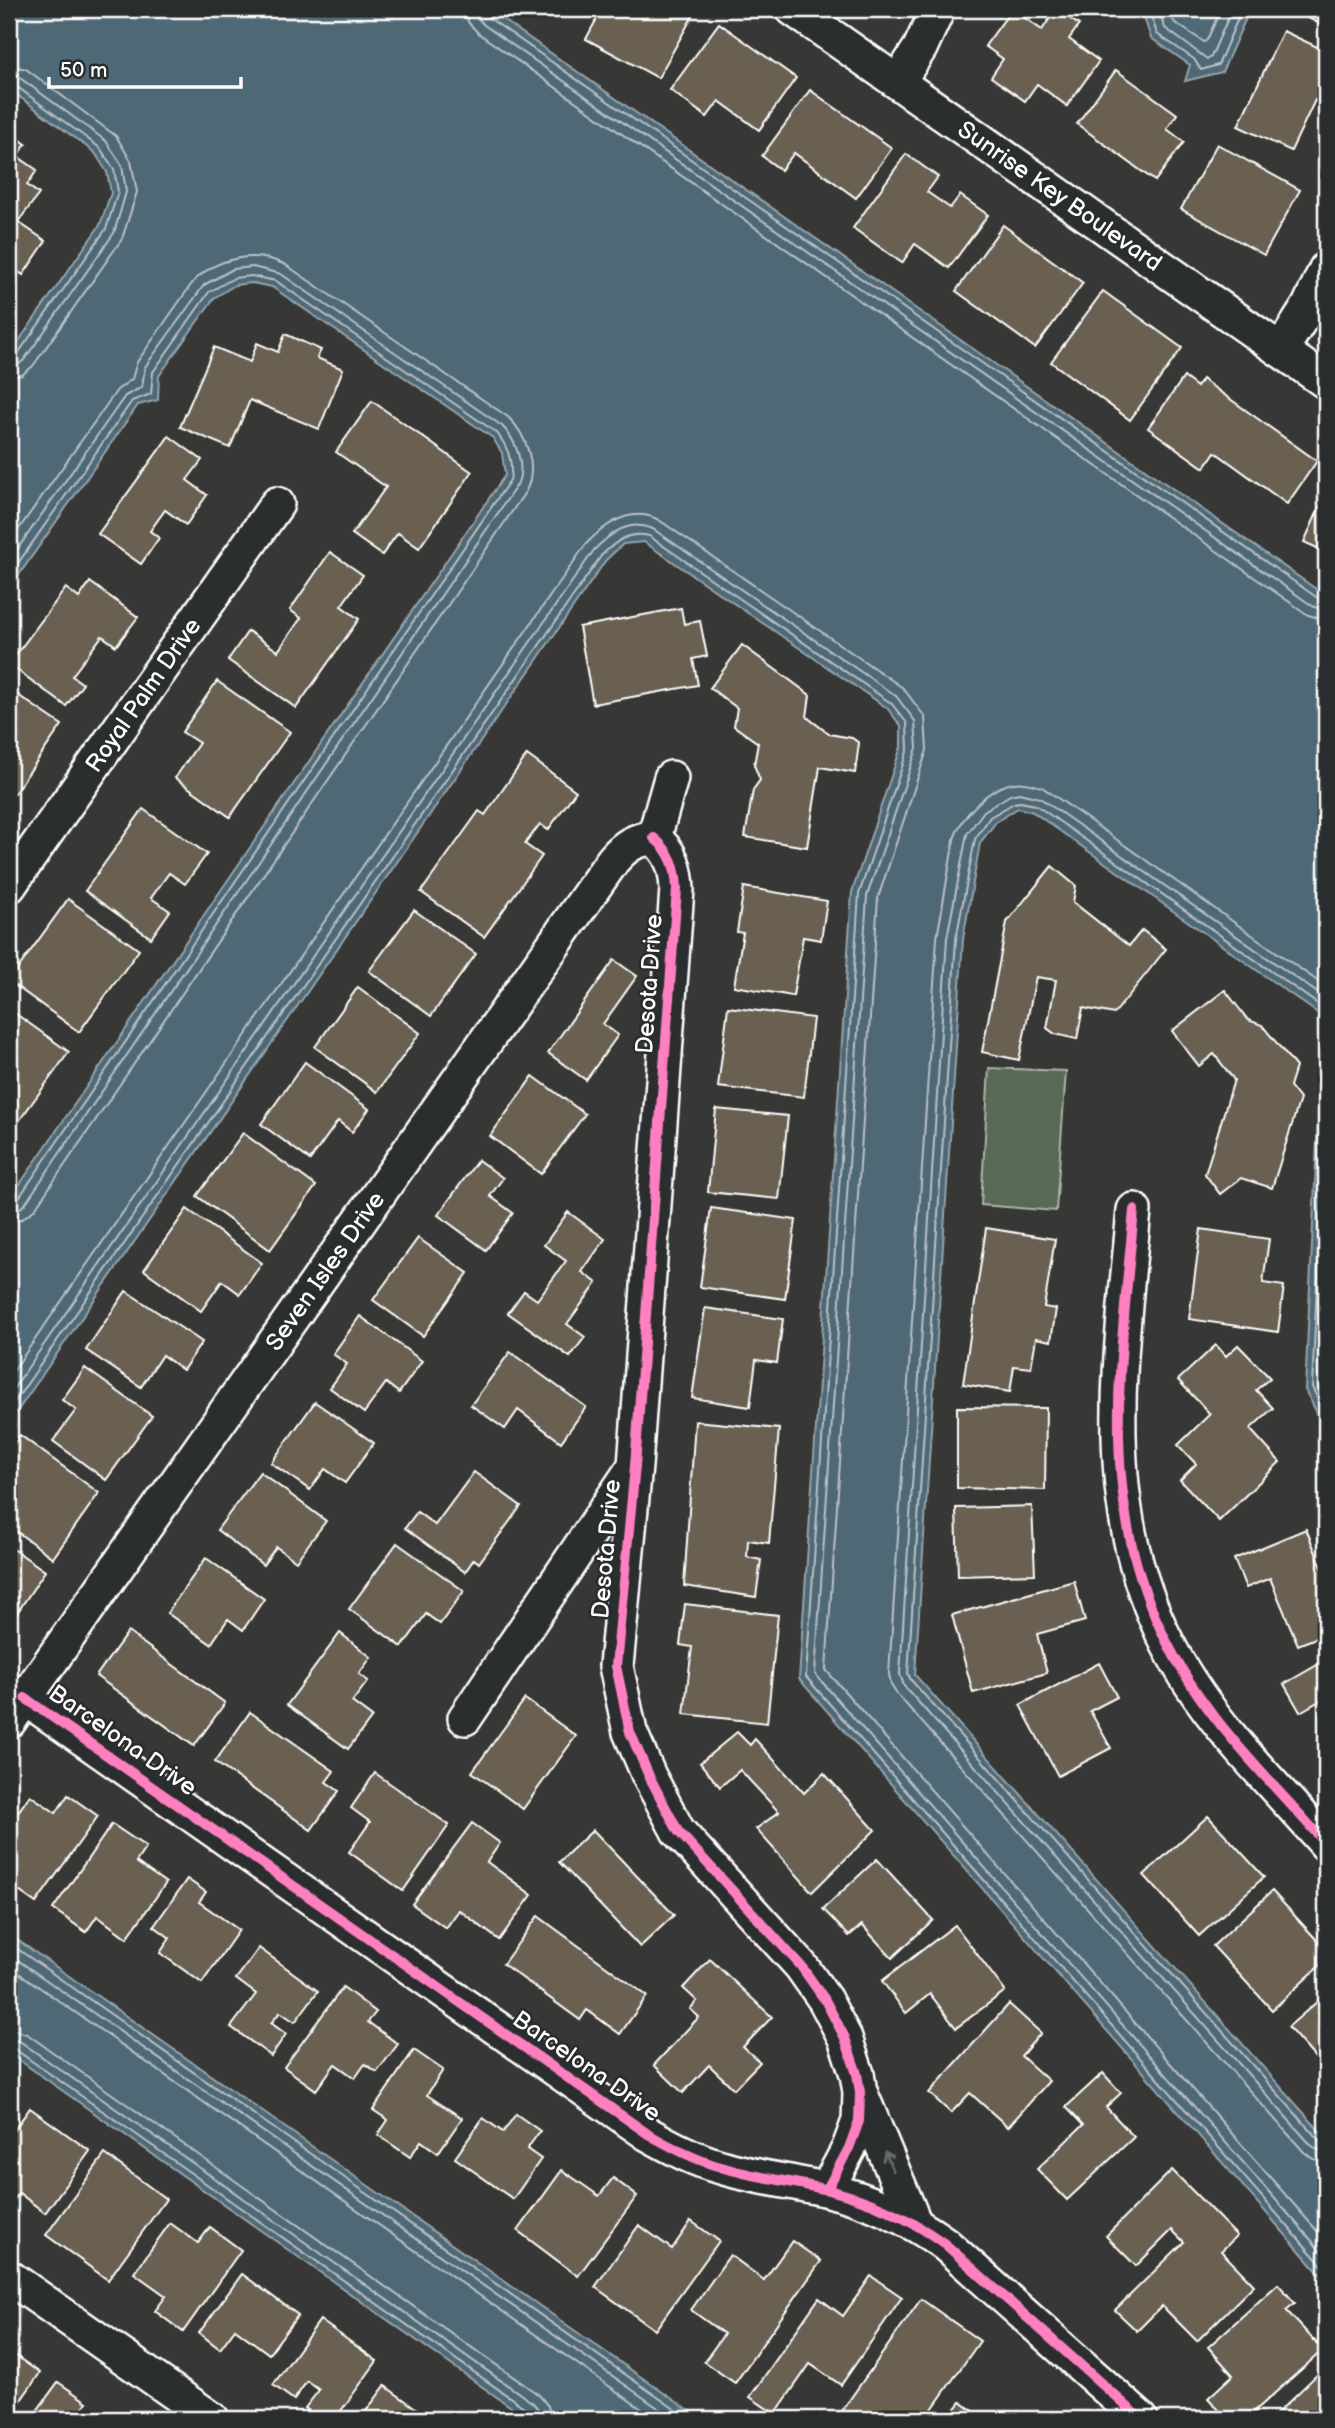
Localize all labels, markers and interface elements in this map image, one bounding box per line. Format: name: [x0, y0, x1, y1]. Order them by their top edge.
scale bar: [49, 46, 242, 90]
text: 50 m: [60, 58, 107, 83]
street label: Sunrise Key Boulevard: [952, 115, 1167, 278]
street label: Royal Palm Drive: [79, 612, 207, 778]
street label: Desota Drive: [630, 913, 669, 1055]
street label: Seven Isles Drive: [260, 1186, 391, 1356]
street label: Desota Drive: [586, 1478, 627, 1620]
street label: Barcelona Drive: [43, 1679, 202, 1802]
street label: Barcelona Drive: [507, 2005, 666, 2128]
one-way arrow: [882, 2150, 895, 2172]

